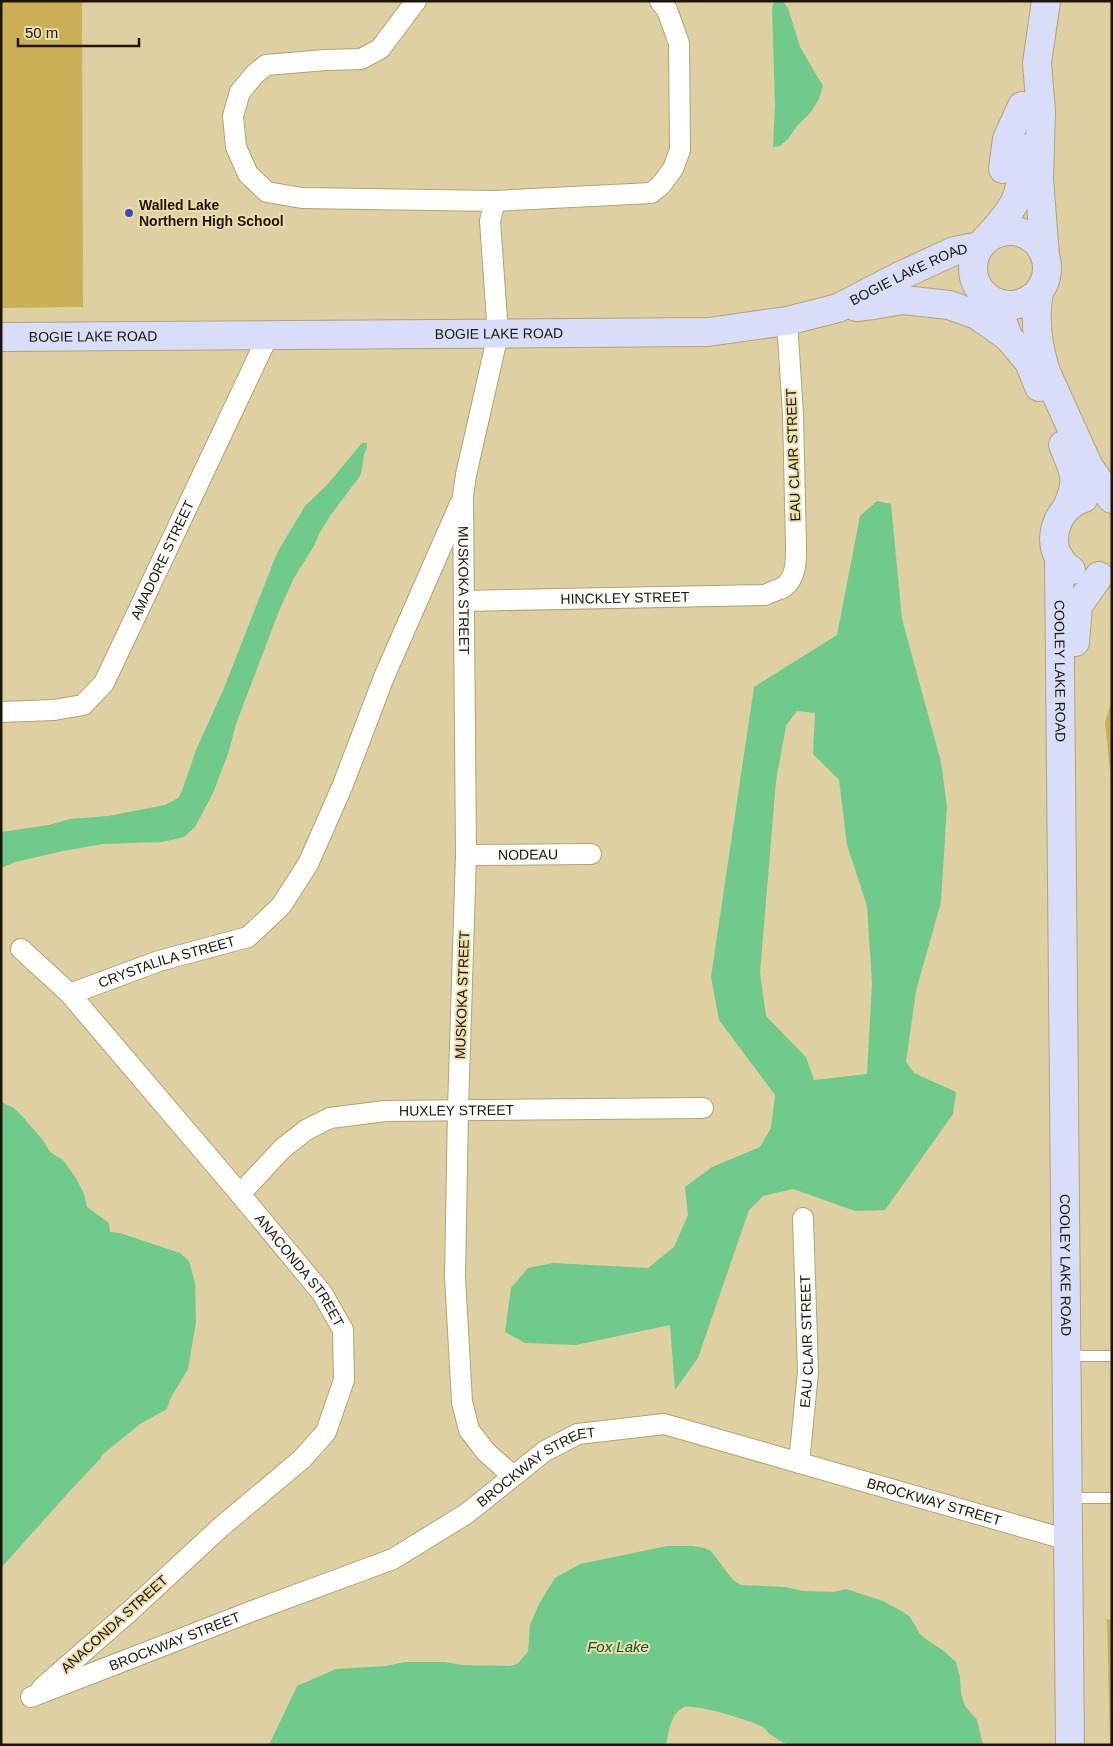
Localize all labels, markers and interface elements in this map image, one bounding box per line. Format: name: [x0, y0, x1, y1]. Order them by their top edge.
scale bar: [18, 15, 139, 47]
text: 50 m: [25, 24, 58, 41]
place label: Walled Lake Northern High School: [139, 197, 284, 229]
marker: Walled Lake Northern High School: [123, 207, 135, 219]
street label: BOGIE LAKE ROAD: [847, 241, 969, 309]
street label: BOGIE LAKE ROAD: [435, 325, 563, 342]
street label: BOGIE LAKE ROAD: [29, 328, 157, 345]
street label: EAU CLAIR STREET: [783, 388, 803, 522]
street label: AMADORE STREET: [127, 497, 197, 622]
street label: MUSKOKA STREET: [455, 526, 472, 655]
street label: HINCKLEY STREET: [560, 588, 690, 607]
street label: COOLEY LAKE ROAD: [1051, 600, 1069, 742]
street label: NODEAU: [498, 846, 558, 863]
street label: MUSKOKA STREET: [452, 930, 472, 1059]
street label: CRYSTALILA STREET: [96, 933, 237, 991]
street label: HUXLEY STREET: [399, 1102, 515, 1119]
street label: COOLEY LAKE ROAD: [1057, 1194, 1074, 1336]
street label: ANACONDA STREET: [252, 1211, 348, 1330]
street label: EAU CLAIR STREET: [796, 1274, 816, 1409]
street label: BROCKWAY STREET: [474, 1424, 596, 1510]
street label: BROCKWAY STREET: [865, 1475, 1004, 1529]
street label: ANACONDA STREET: [57, 1572, 171, 1676]
street label: BROCKWAY STREET: [107, 1608, 243, 1674]
water label: Fox Lake: [587, 1638, 649, 1655]

